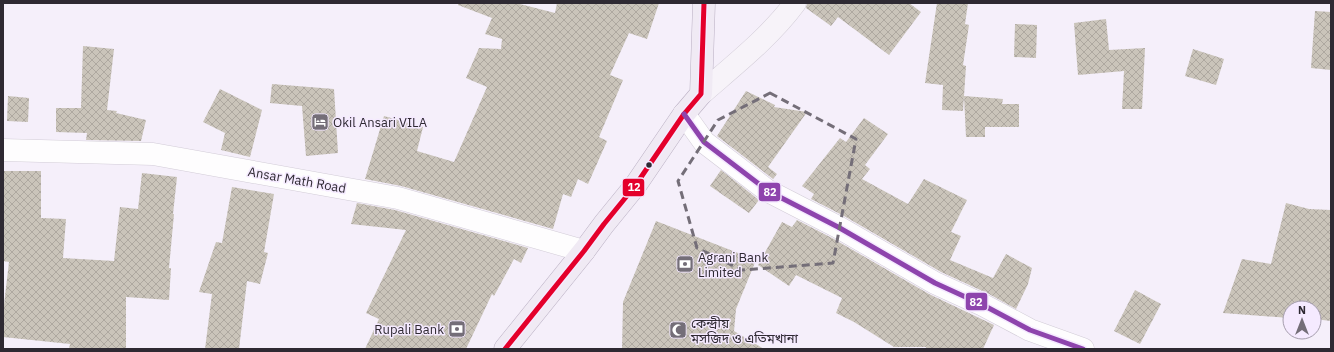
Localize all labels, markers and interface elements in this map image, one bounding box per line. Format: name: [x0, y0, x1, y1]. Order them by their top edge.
hotel icon: Okil Ansari VILA: [310, 112, 330, 132]
place label: Okil Ansari VILA: [333, 114, 428, 131]
unlabelled marker: [644, 160, 654, 170]
street label: Ansar Math Road: [247, 163, 347, 197]
line badge: 12: [622, 178, 645, 197]
text: 12: [627, 180, 641, 194]
line badge: 82: [758, 182, 781, 202]
text: 82: [763, 185, 777, 199]
place label: Agrani Bank Limited: [698, 249, 768, 281]
bank icon: Agrani Bank Limited: [675, 254, 695, 274]
line badge: 82: [965, 292, 988, 311]
text: 82: [969, 295, 983, 309]
north arrow: [1282, 300, 1322, 340]
text: N: [1298, 303, 1306, 317]
place label: কেন্দ্রীয় মসজিদ ও এতিমখানা: [690, 315, 799, 347]
bank icon: Rupali Bank: [447, 319, 467, 339]
mosque icon: কেন্দ্রীয় মসজিদ ও এতিমখানা: [668, 320, 688, 340]
place label: Rupali Bank: [374, 321, 444, 338]

